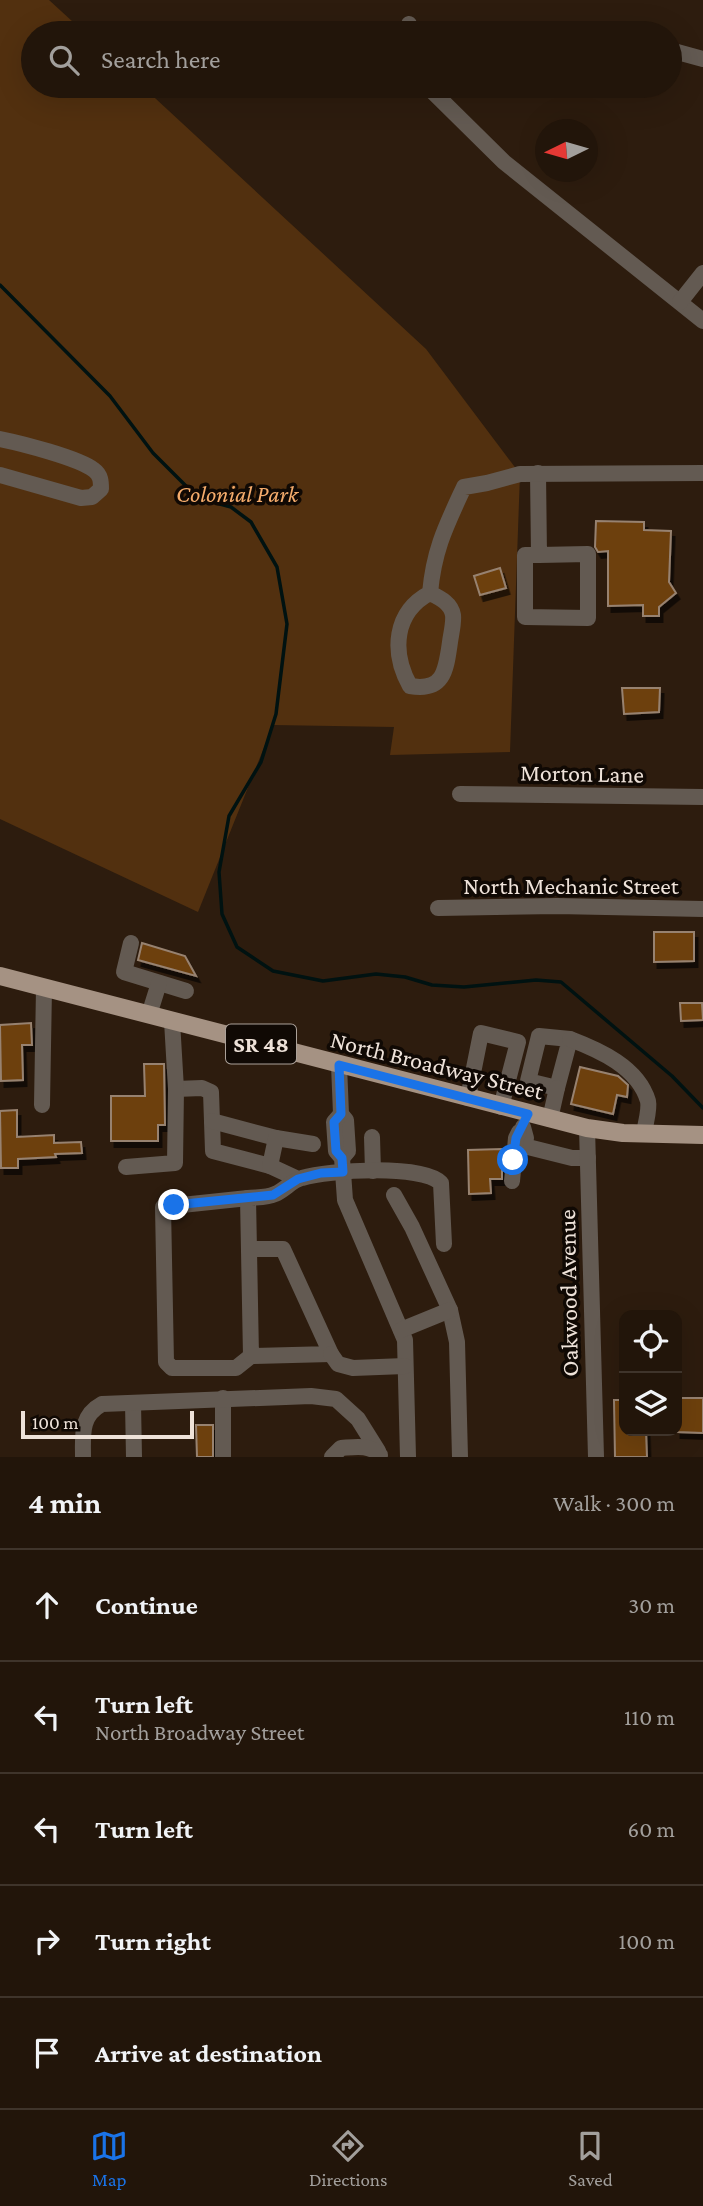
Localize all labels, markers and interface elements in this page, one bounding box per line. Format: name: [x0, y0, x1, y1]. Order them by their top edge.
search box: [21, 21, 682, 98]
icon: search: [45, 41, 83, 79]
text: Search here: [101, 45, 220, 74]
north arrow: [535, 119, 598, 182]
park label: Colonial Park: [176, 480, 300, 507]
street label: Morton Lane: [520, 758, 644, 788]
street label: North Mechanic Street: [463, 872, 680, 899]
road number: SR 48: [226, 1024, 296, 1064]
street label: North Broadway Street: [328, 1025, 547, 1105]
route start: [497, 1144, 528, 1175]
route end: [158, 1189, 189, 1220]
street label: Oakwood Avenue: [553, 1209, 583, 1377]
map controls: [619, 1310, 682, 1436]
button: locate: [619, 1310, 682, 1373]
button: layers: [619, 1373, 682, 1436]
scale bar: [21, 1408, 194, 1440]
text: 100 m: [32, 1412, 79, 1433]
text: 4 min: [28, 1486, 101, 1519]
text: Walk · 300 m: [553, 1490, 675, 1516]
icon: ahead: [28, 1586, 66, 1624]
text: Continue: [95, 1591, 198, 1620]
text: 30 m: [628, 1592, 675, 1618]
text: Turn left: [95, 1690, 193, 1719]
icon: left: [28, 1698, 66, 1736]
text: 110 m: [624, 1704, 675, 1730]
text: North Broadway Street: [95, 1719, 304, 1745]
icon: left: [28, 1810, 66, 1848]
text: Turn left: [95, 1815, 193, 1844]
text: 60 m: [628, 1816, 675, 1842]
icon: right: [28, 1922, 66, 1960]
text: Turn right: [95, 1927, 211, 1956]
text: 100 m: [619, 1928, 675, 1954]
icon: arrive: [28, 2034, 66, 2072]
text: Arrive at destination: [95, 2039, 322, 2068]
tab: Map: [90, 2127, 128, 2190]
tab: Directions: [309, 2127, 388, 2190]
tab: Saved: [568, 2127, 613, 2190]

